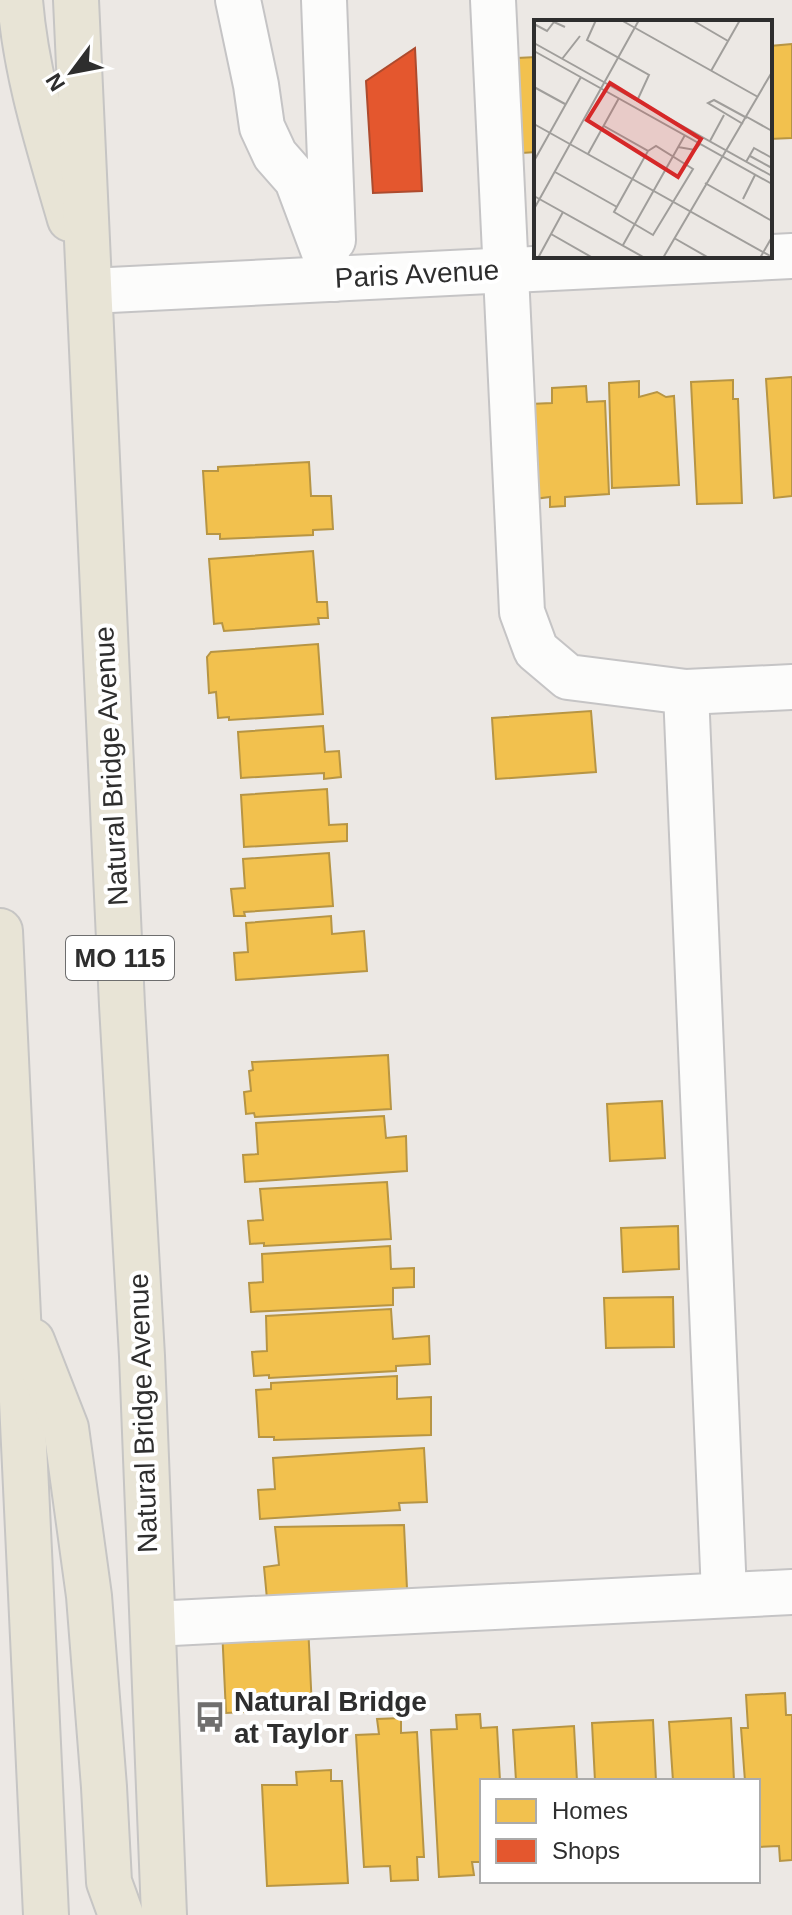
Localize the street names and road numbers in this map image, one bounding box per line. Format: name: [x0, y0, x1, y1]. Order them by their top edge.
street label: Paris Avenue: [334, 254, 500, 294]
street label: Natural Bridge Avenue: [88, 626, 134, 906]
road number: MO 115: [66, 936, 174, 980]
street label: Natural Bridge Avenue: [123, 1273, 163, 1553]

